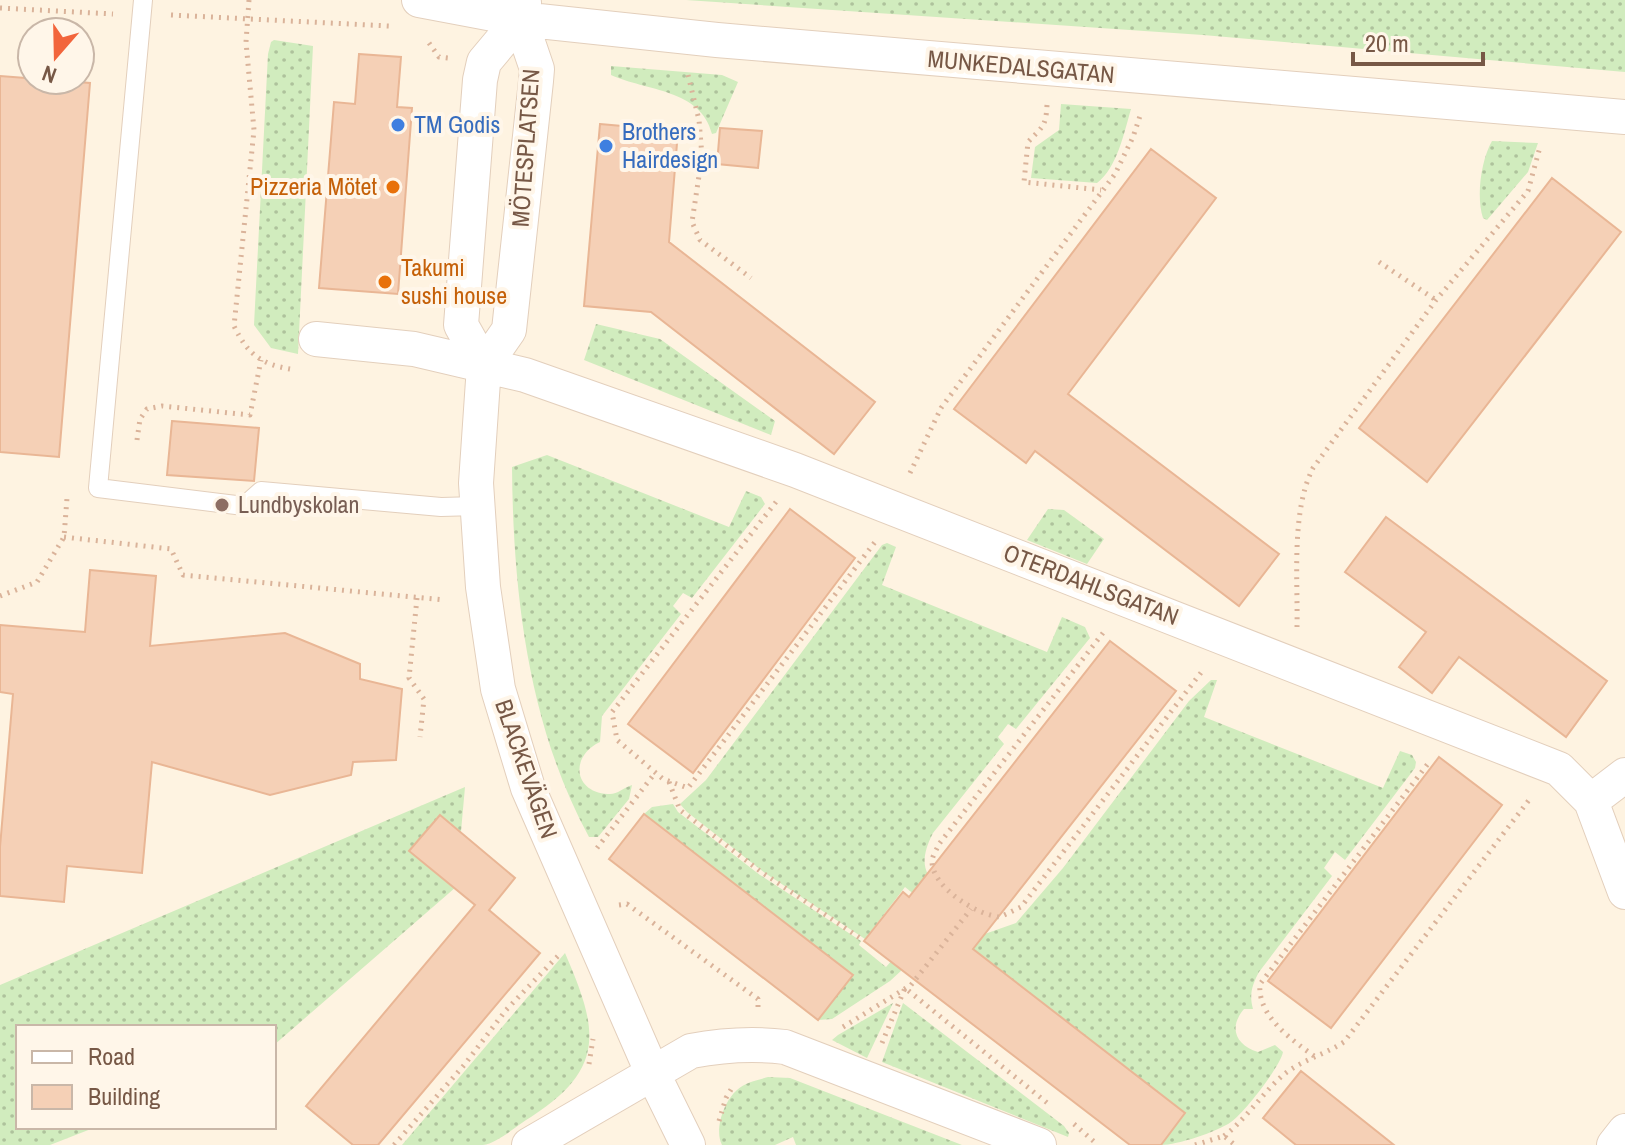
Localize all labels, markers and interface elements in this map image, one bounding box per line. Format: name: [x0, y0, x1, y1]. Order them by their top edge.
north arrow: [16, 16, 96, 96]
scale bar: [1353, 16, 1483, 66]
text: 20 m: [1365, 27, 1409, 59]
street label: MUNKEDALSGATAN: [926, 42, 1116, 90]
text: N: [38, 58, 60, 91]
street label: MÖTESPLATSEN: [504, 68, 546, 228]
place label: TM Godis: [414, 108, 500, 140]
place label: Brothers Hairdesign: [622, 115, 718, 175]
marker: TM Godis: [389, 116, 407, 134]
marker: Brothers Hairdesign: [597, 137, 615, 155]
place label: Pizzeria Mötet: [250, 170, 378, 202]
marker: Pizzeria Mötet: [384, 178, 402, 196]
place label: Takumi sushi house: [401, 251, 507, 311]
marker: Takumi sushi house: [376, 273, 394, 291]
place label: Lundbyskolan: [238, 488, 359, 520]
marker: Lundbyskolan: [213, 496, 231, 514]
street label: OTERDAHLSGATAN: [999, 536, 1184, 632]
street label: BLACKEVÄGEN: [488, 695, 566, 843]
legend: [16, 1025, 276, 1129]
text: Road: [88, 1040, 135, 1072]
text: Building: [88, 1080, 160, 1112]

